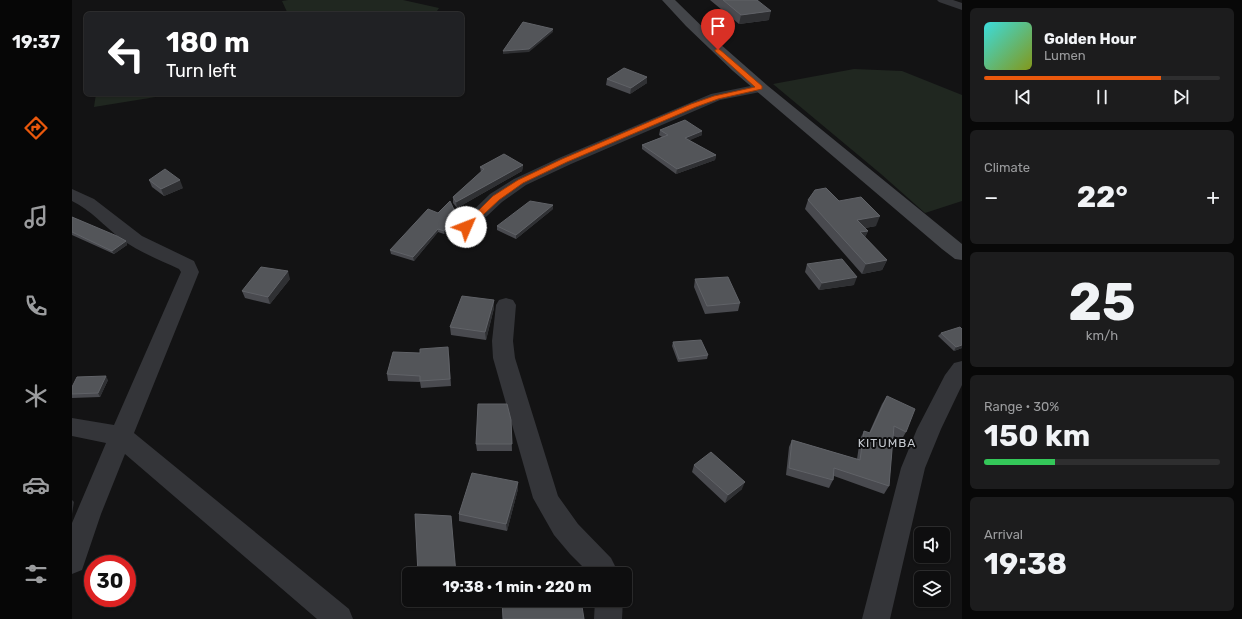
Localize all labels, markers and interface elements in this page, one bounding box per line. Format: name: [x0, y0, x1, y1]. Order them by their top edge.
pin: [701, 9, 735, 50]
icon: arrive: [707, 15, 729, 37]
text: 180 m: [166, 26, 250, 59]
icon: left: [100, 28, 152, 80]
text: Golden Hour: [1044, 30, 1136, 48]
text: 19:37: [12, 31, 60, 53]
text: Lumen: [1044, 48, 1086, 63]
text: Turn left: [166, 60, 236, 82]
icon: previous: [1012, 86, 1034, 108]
icon: pause: [1091, 86, 1113, 108]
icon: next: [1170, 86, 1192, 108]
icon: directions: [22, 114, 50, 142]
text: Climate: [984, 160, 1030, 175]
text: 22°: [1077, 179, 1128, 215]
text: −: [984, 184, 998, 211]
text: +: [1206, 184, 1220, 211]
icon: music: [22, 203, 50, 231]
position arrow: [445, 206, 487, 248]
text: 25: [1068, 271, 1136, 333]
icon: phone: [22, 292, 50, 320]
text: km/h: [1086, 328, 1118, 343]
icon: climate: [22, 382, 50, 410]
text: Range · 30%: [984, 399, 1059, 414]
text: 150 km: [984, 418, 1090, 454]
district label: KITUMBA: [858, 436, 916, 450]
icon: car: [22, 471, 50, 499]
map controls: [914, 527, 950, 607]
button: sound: [914, 527, 950, 563]
text: Arrival: [984, 527, 1023, 542]
text: 19:38: [984, 546, 1067, 582]
speed limit sign: 30: [84, 555, 136, 607]
icon: filters: [22, 560, 50, 588]
button: layers: [914, 571, 950, 607]
text: 19:38 · 1 min · 220 m: [442, 578, 592, 596]

